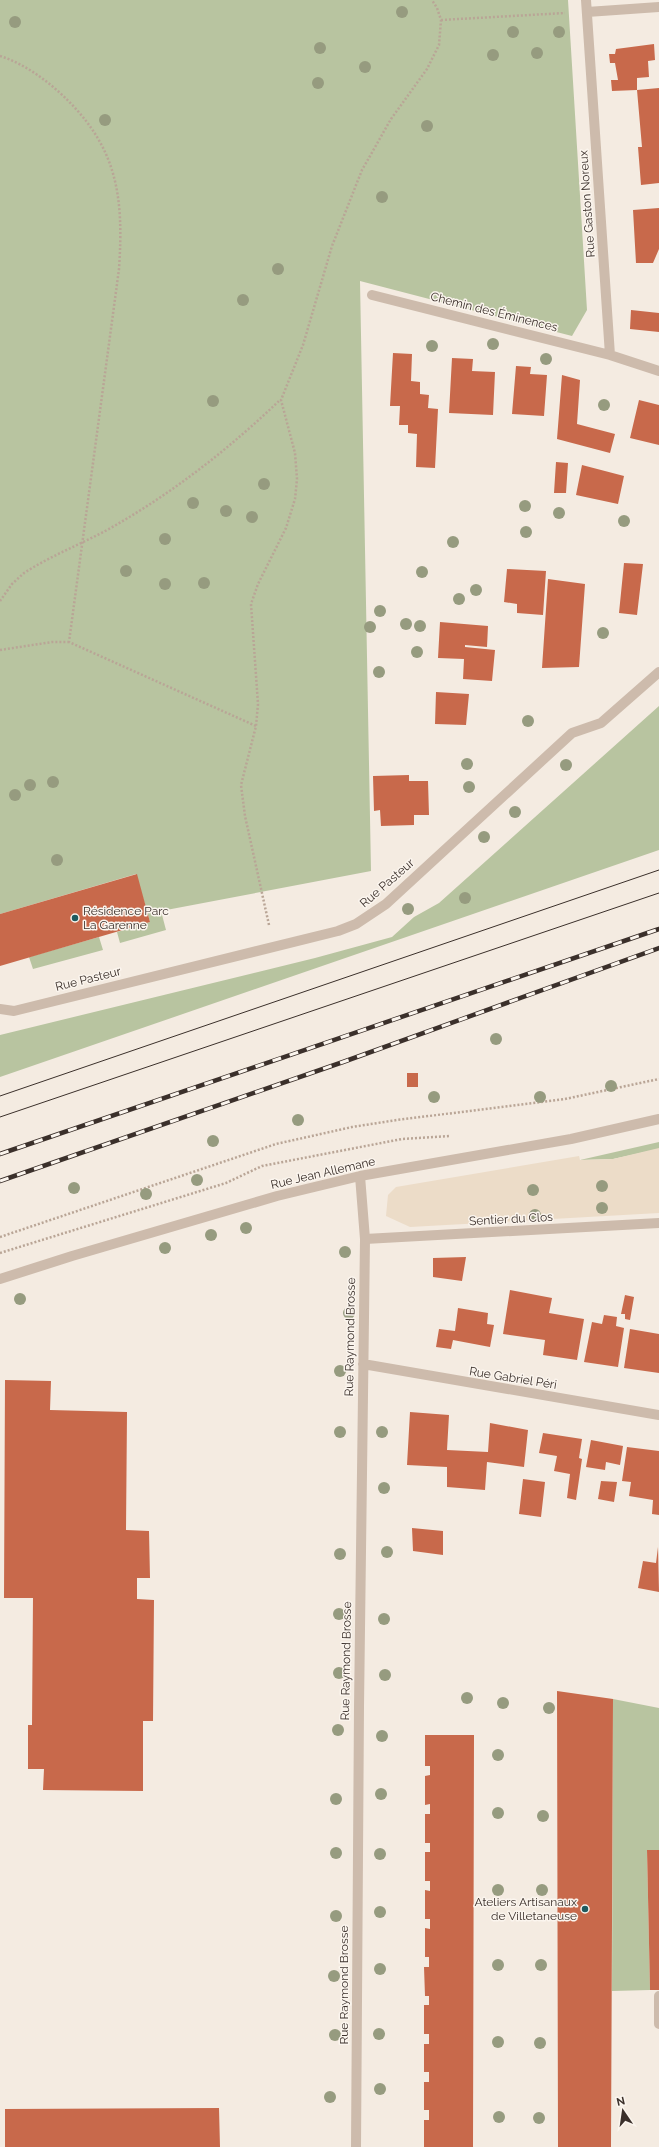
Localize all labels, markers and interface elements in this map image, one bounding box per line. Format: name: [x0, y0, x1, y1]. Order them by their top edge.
street label: Rue Gaston Noreux: [576, 150, 598, 258]
street label: Chemin des Éminences: [429, 289, 559, 335]
street label: Rue Pasteur: [357, 855, 417, 910]
place label: Résidence Parc La Garenne: [83, 904, 169, 932]
marker: Résidence Parc La Garenne: [70, 913, 80, 923]
street label: Rue Pasteur: [54, 964, 123, 994]
street label: Rue Jean Allemane: [269, 1154, 377, 1192]
street label: Sentier du Clos: [469, 1210, 554, 1228]
street label: Rue Raymond Brosse: [342, 1277, 358, 1397]
street label: Rue Gabriel Péri: [468, 1364, 558, 1392]
street label: Rue Raymond Brosse: [338, 1601, 354, 1721]
place label: Ateliers Artisanaux de Villetaneuse: [475, 1895, 577, 1923]
marker: Ateliers Artisanaux de Villetaneuse: [580, 1904, 590, 1914]
street label: Rue Raymond Brosse: [337, 1925, 351, 2045]
north arrow: [603, 2091, 643, 2131]
text: N: [615, 2094, 626, 2109]

